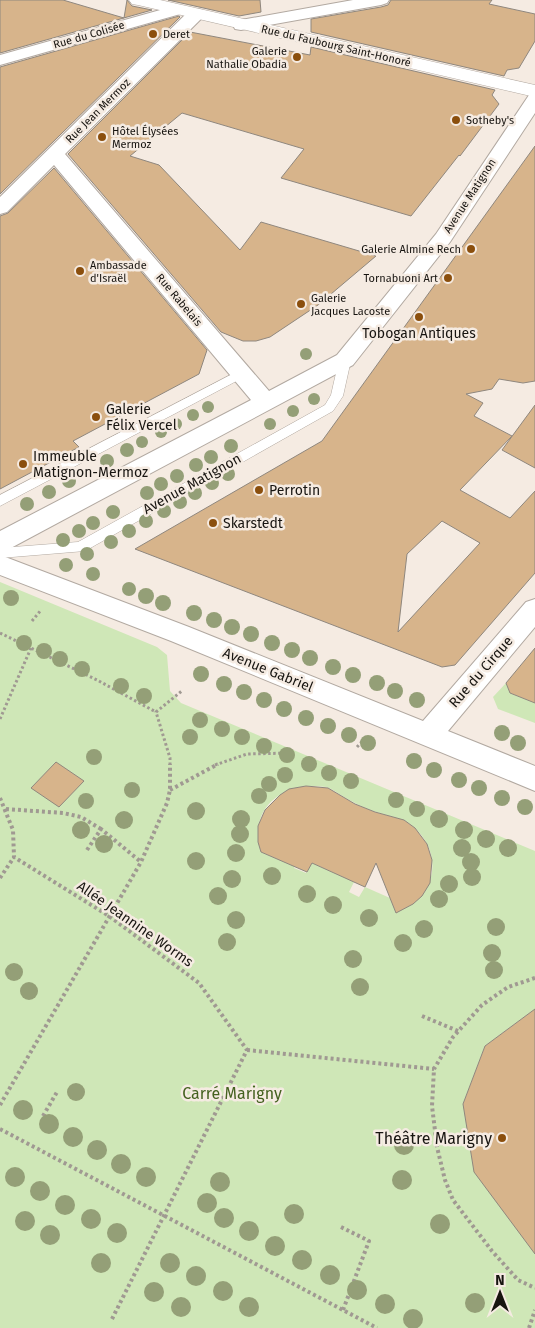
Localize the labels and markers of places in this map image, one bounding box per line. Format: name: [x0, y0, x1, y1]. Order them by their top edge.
marker: Deret: [147, 28, 159, 40]
place label: Deret: [163, 28, 190, 41]
place label: Galerie Nathalie Obadia: [206, 45, 287, 71]
marker: Galerie Nathalie Obadia: [291, 51, 303, 63]
marker: Sotheby's: [450, 114, 462, 126]
place label: Sotheby's: [466, 114, 514, 127]
place label: Hôtel Élysées Mermoz: [112, 124, 178, 151]
marker: Hôtel Élysées Mermoz: [96, 131, 108, 143]
place label: Galerie Almine Rech: [361, 243, 461, 256]
marker: Galerie Almine Rech: [465, 243, 477, 255]
place label: Ambassade d'Israël: [90, 259, 147, 285]
marker: Ambassade d'Israël: [74, 265, 86, 277]
place label: Tornabuoni Art: [363, 272, 438, 285]
marker: Tornabuoni Art: [442, 272, 454, 284]
place label: Galerie Jacques Lacoste: [311, 292, 390, 318]
marker: Galerie Jacques Lacoste: [295, 298, 307, 310]
marker: Tobogan Antiques: [413, 311, 425, 323]
place label: Tobogan Antiques: [362, 325, 476, 342]
place label: Galerie Félix Vercel: [106, 401, 177, 434]
marker: Galerie Félix Vercel: [90, 411, 102, 423]
place label: Immeuble Matignon-Mermoz: [33, 448, 148, 481]
marker: Immeuble Matignon-Mermoz: [17, 458, 29, 470]
place label: Perrotin: [269, 482, 320, 499]
marker: Perrotin: [253, 484, 265, 496]
place label: Skarstedt: [223, 515, 284, 532]
marker: Skarstedt: [207, 517, 219, 529]
place label: Théâtre Marigny: [375, 1129, 492, 1148]
marker: Théâtre Marigny: [496, 1132, 508, 1144]

